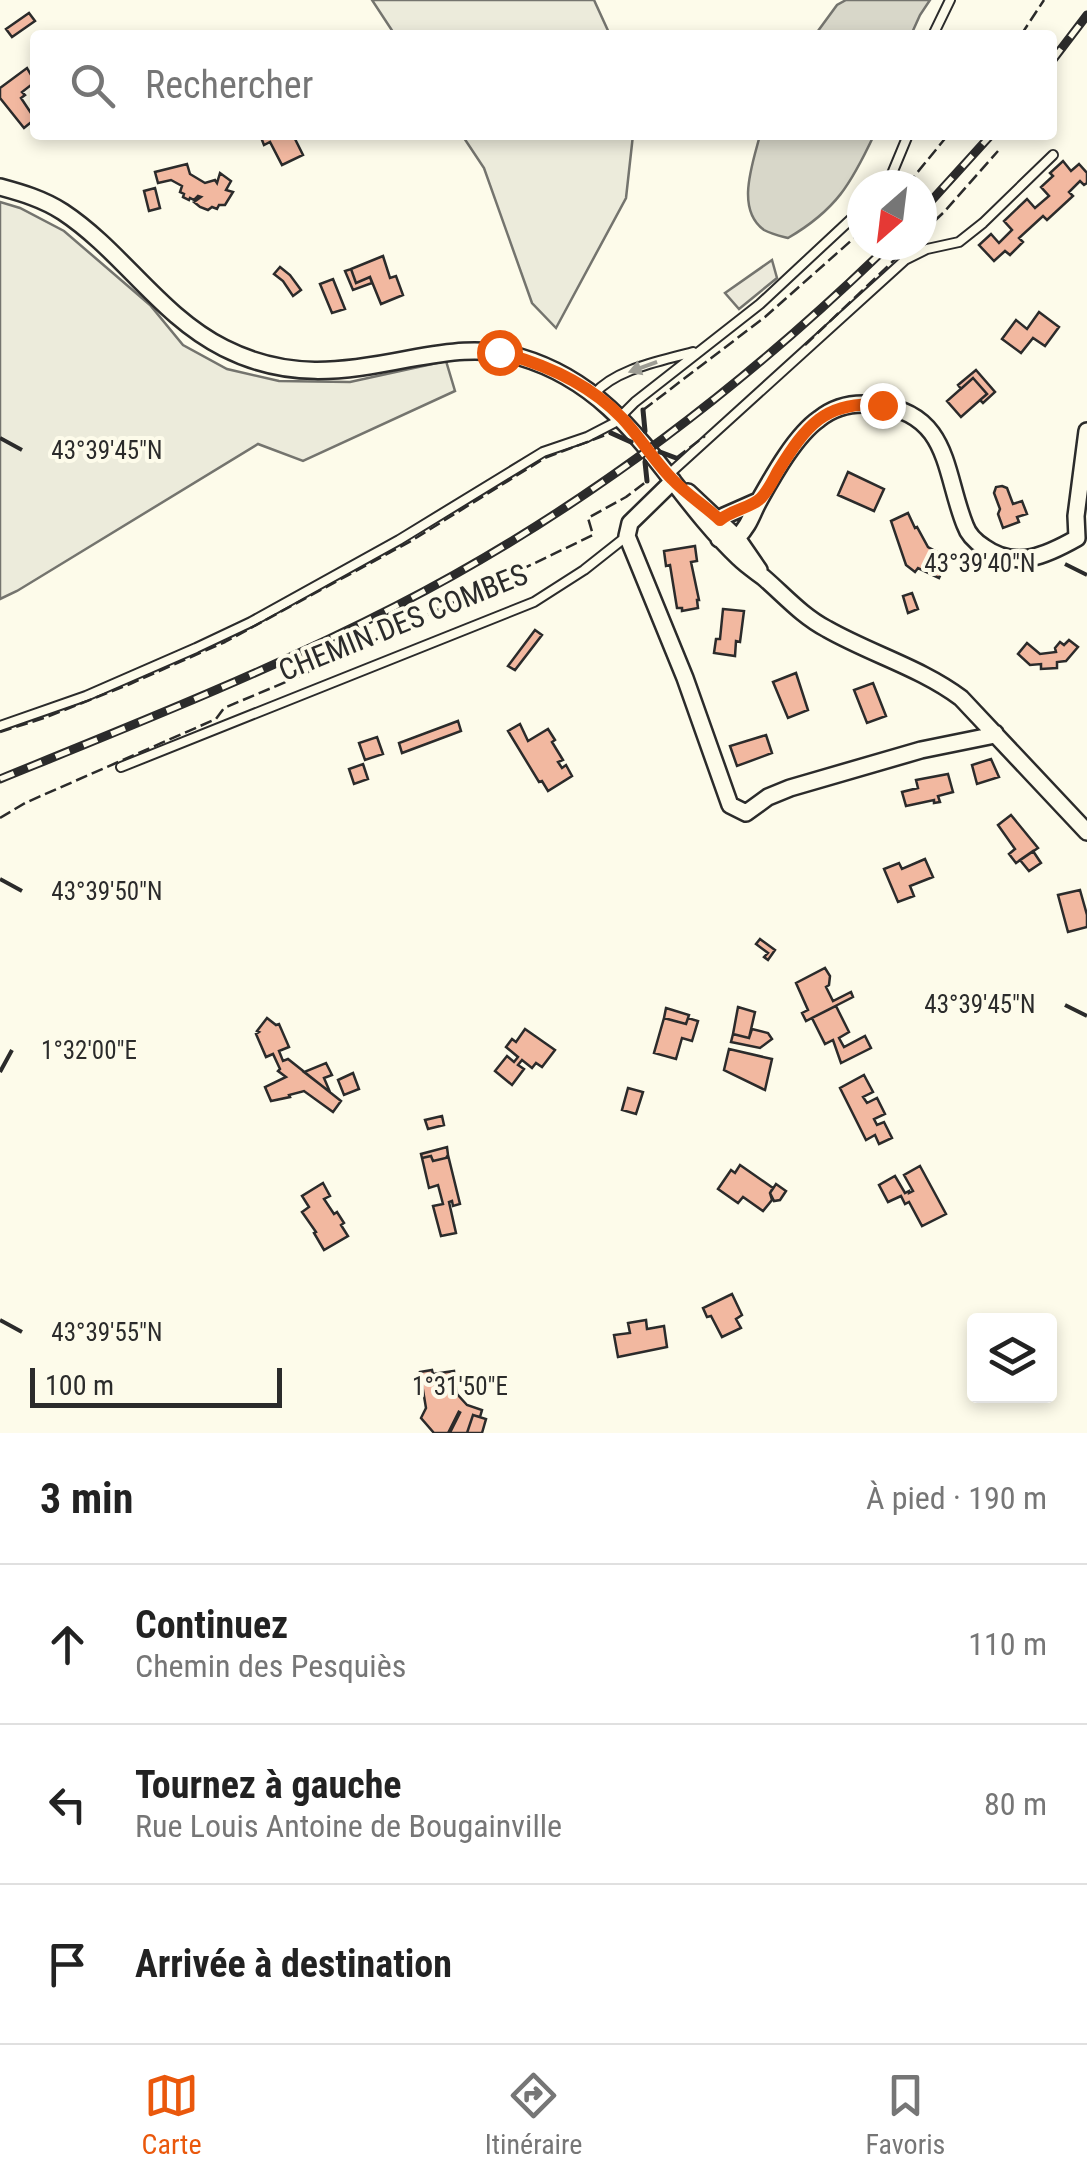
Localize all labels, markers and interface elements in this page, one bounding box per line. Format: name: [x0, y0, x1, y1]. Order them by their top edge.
search box: [30, 30, 1057, 140]
icon: search: [65, 58, 120, 113]
text: Rechercher: [145, 63, 313, 107]
north arrow: [847, 170, 937, 260]
route start: [477, 330, 523, 376]
one-way arrow: [628, 360, 658, 375]
route end: [860, 383, 906, 429]
text: 43°39'45"N: [51, 436, 163, 465]
text: 43°39'40"N: [924, 549, 1036, 578]
street label: CHEMIN DES COMBES: [274, 556, 532, 688]
text: 43°39'50"N: [51, 877, 163, 906]
text: 43°39'45"N: [924, 990, 1036, 1019]
text: 1°32'00"E: [41, 1036, 137, 1065]
map controls: [967, 1313, 1057, 1403]
button: layers: [967, 1313, 1057, 1403]
text: 43°39'55"N: [51, 1318, 163, 1347]
scale bar: [30, 1363, 282, 1408]
text: 100 m: [45, 1369, 114, 1402]
text: 1°31'50"E: [412, 1372, 508, 1401]
text: 3 min: [40, 1474, 133, 1523]
text: À pied · 190 m: [866, 1479, 1047, 1517]
text: Continuez: [135, 1603, 288, 1647]
icon: ahead: [40, 1617, 95, 1672]
text: 110 m: [968, 1625, 1047, 1663]
text: Chemin des Pesquiès: [135, 1647, 406, 1685]
text: Tournez à gauche: [135, 1763, 402, 1807]
icon: left: [40, 1777, 95, 1832]
text: 80 m: [984, 1785, 1047, 1823]
text: Rue Louis Antoine de Bougainville: [135, 1807, 562, 1845]
icon: arrive: [40, 1937, 95, 1992]
text: Arrivée à destination: [135, 1942, 452, 1986]
tab: Carte: [142, 2068, 202, 2161]
tab: Itinéraire: [485, 2068, 582, 2161]
tab: Favoris: [866, 2068, 945, 2161]

